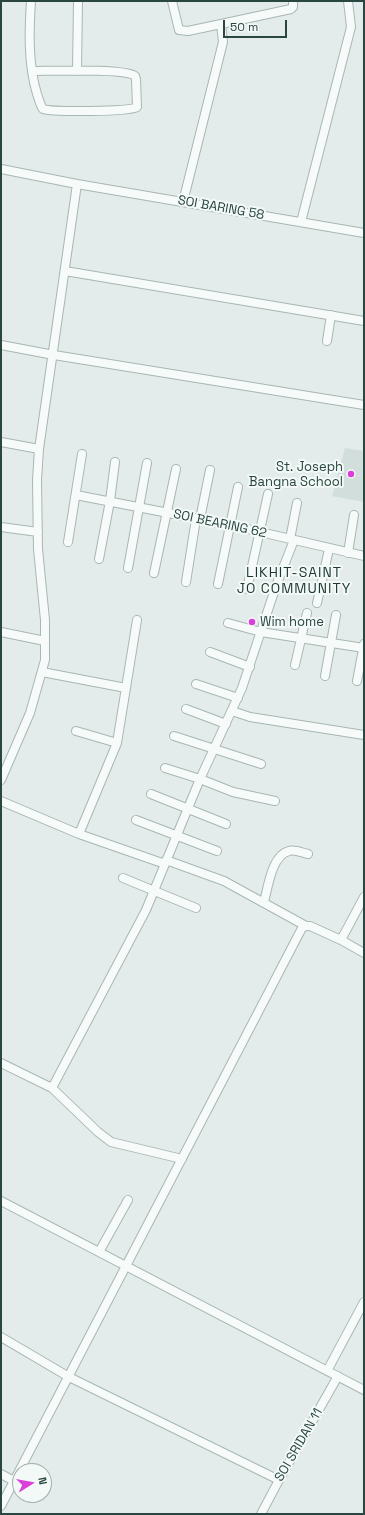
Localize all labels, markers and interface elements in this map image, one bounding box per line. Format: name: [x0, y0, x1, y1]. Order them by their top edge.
scale bar: [225, 12, 289, 38]
text: 50 m: [230, 19, 258, 35]
street label: SOI BARING 58: [176, 193, 266, 223]
place label: St. Joseph Bangna School: [249, 459, 343, 490]
marker: St. Joseph Bangna School: [346, 469, 356, 479]
street label: SOI BEARING 62: [172, 506, 268, 542]
district label: LIKHIT-SAINT JO COMMUNITY: [237, 565, 351, 598]
place label: Wim home: [260, 614, 324, 630]
marker: Wim home: [247, 617, 257, 627]
street label: SOI SRIDAN 11: [272, 1406, 326, 1484]
north arrow: [12, 1463, 52, 1503]
text: N: [35, 1476, 50, 1486]

